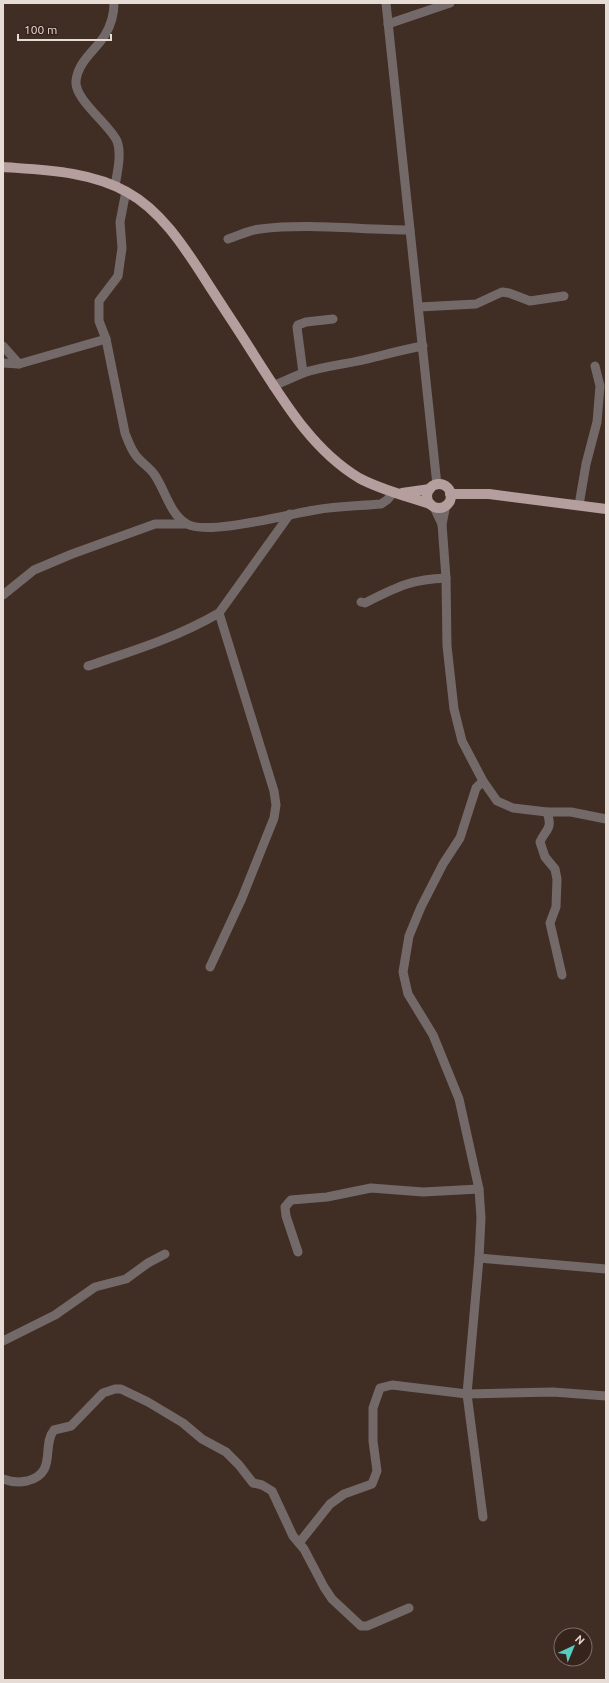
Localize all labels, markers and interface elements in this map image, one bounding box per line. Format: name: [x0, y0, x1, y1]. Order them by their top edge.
scale bar: [18, 16, 111, 42]
text: 100 m: [24, 23, 57, 36]
north arrow: [553, 1627, 593, 1667]
text: N: [573, 1633, 587, 1647]

